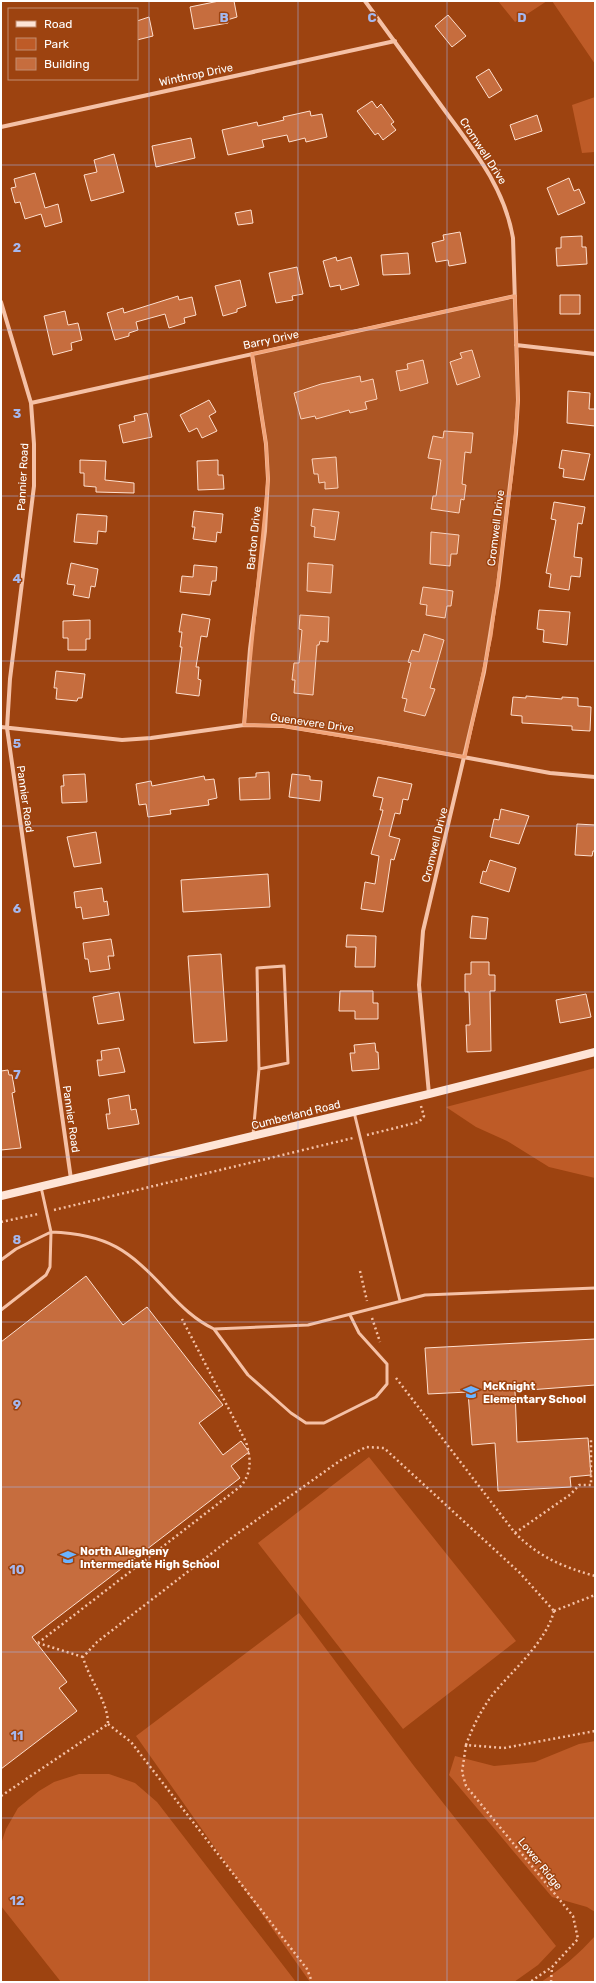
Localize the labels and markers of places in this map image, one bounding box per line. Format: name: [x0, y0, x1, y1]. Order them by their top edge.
place label: McKnight Elementary School: [483, 1380, 586, 1406]
school or university icon: McKnight Elementary School: [462, 1383, 480, 1401]
place label: North Allegheny Intermediate High School: [80, 1545, 220, 1571]
school or university icon: North Allegheny Intermediate High School: [59, 1548, 77, 1566]

